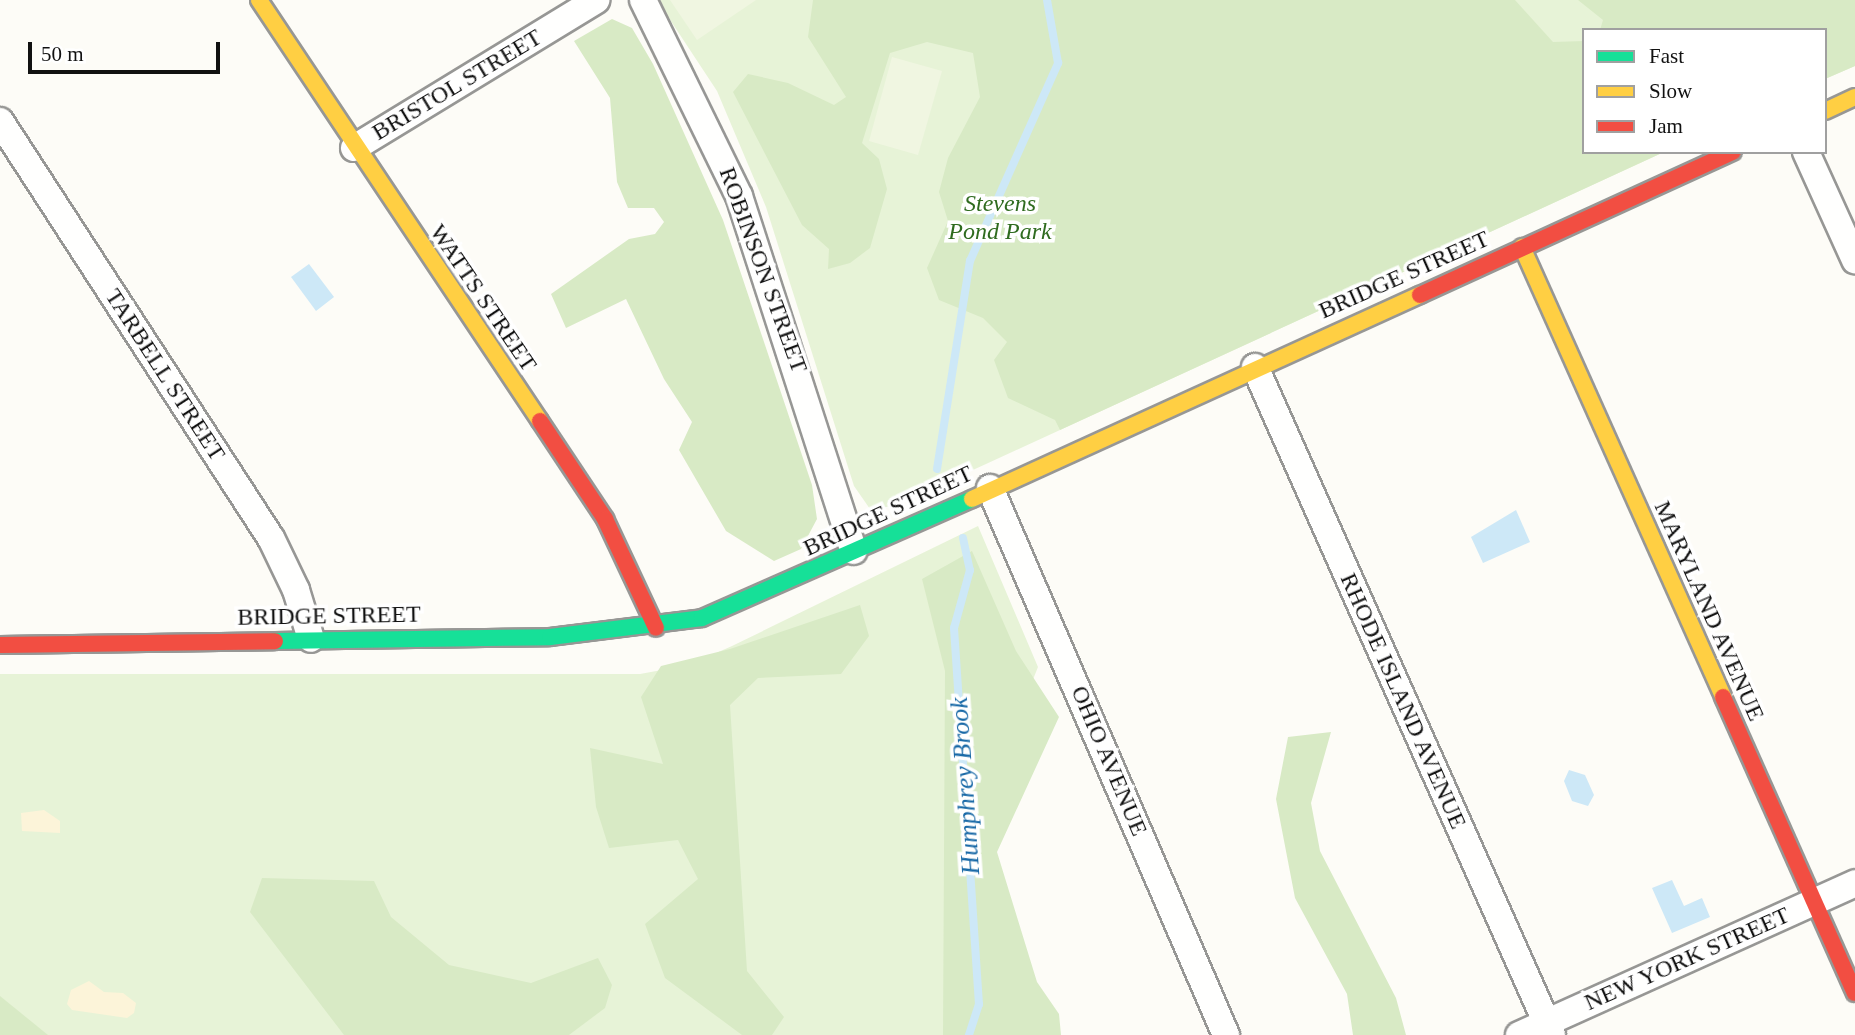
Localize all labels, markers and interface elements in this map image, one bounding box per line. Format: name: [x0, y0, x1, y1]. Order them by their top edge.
street label: BRISTOL STREET: [367, 23, 547, 147]
scale bar: [32, 28, 224, 72]
legend: [1582, 28, 1827, 154]
text: 50 m: [41, 42, 84, 66]
text: Fast: [1649, 44, 1684, 68]
text: Slow: [1649, 79, 1692, 103]
text: Jam: [1649, 114, 1683, 138]
street label: ROBINSON STREET: [712, 163, 814, 377]
park label: Stevens Pond Park: [948, 190, 1052, 246]
street label: WATTS STREET: [423, 219, 543, 377]
street label: BRIDGE STREET: [1314, 225, 1494, 325]
street label: TARBELL STREET: [98, 283, 232, 467]
street label: BRIDGE STREET: [799, 459, 977, 563]
street label: MARYLAND AVENUE: [1647, 496, 1771, 726]
street label: RHODE ISLAND AVENUE: [1333, 568, 1473, 834]
street label: BRIDGE STREET: [237, 600, 421, 632]
street label: OHIO AVENUE: [1064, 681, 1154, 841]
water label: Humphrey Brook: [943, 696, 987, 876]
street label: NEW YORK STREET: [1579, 901, 1795, 1017]

